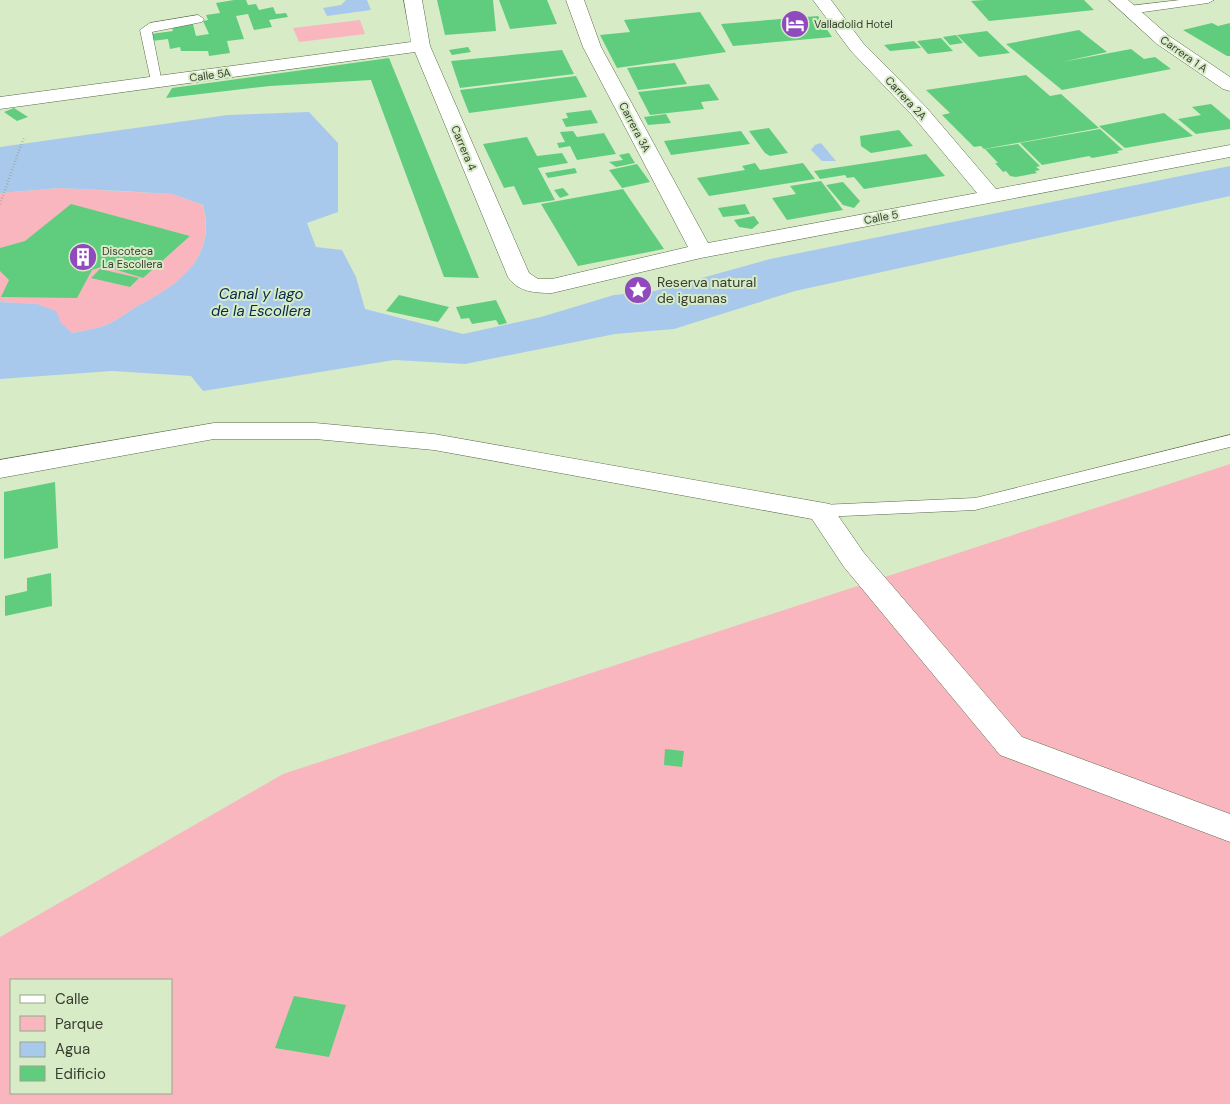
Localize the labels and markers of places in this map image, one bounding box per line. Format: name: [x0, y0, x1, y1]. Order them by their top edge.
hotel icon: Valladolid Hotel: [780, 9, 810, 39]
place label: Valladolid Hotel: [814, 17, 893, 31]
building icon: Discoteca La Escollera: [68, 242, 98, 272]
place label: Discoteca La Escollera: [102, 244, 162, 271]
place label: Reserva natural de iguanas: [657, 273, 756, 307]
place icon: Reserva natural de iguanas: [623, 275, 653, 305]

